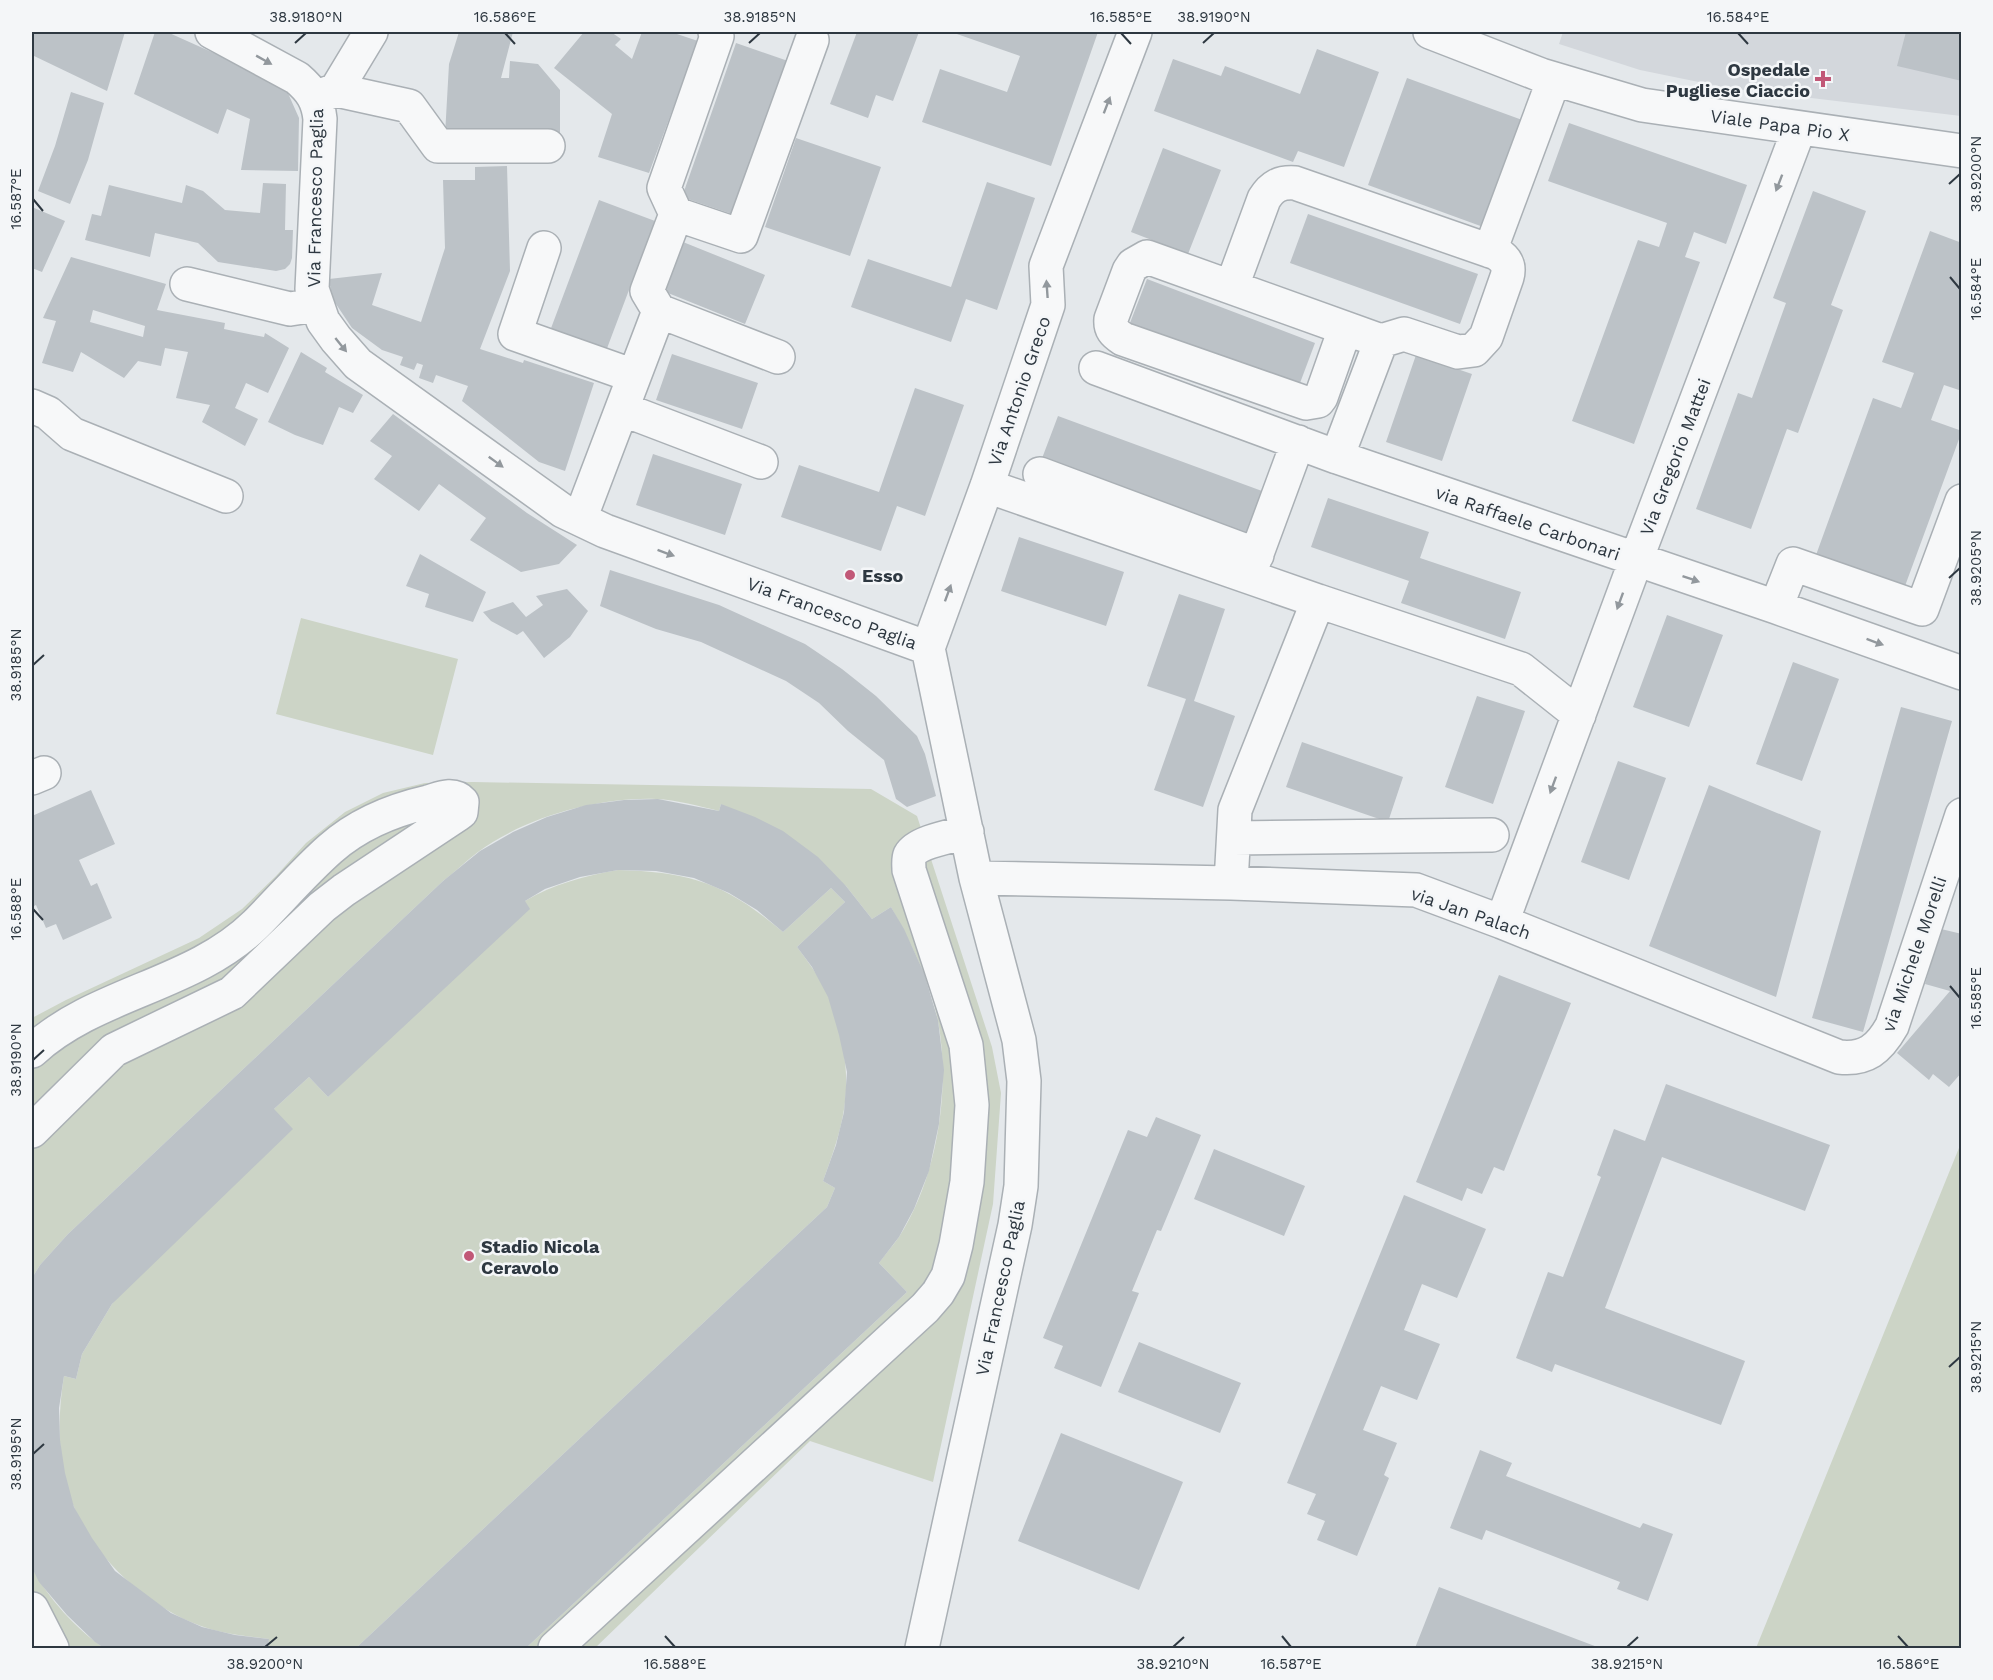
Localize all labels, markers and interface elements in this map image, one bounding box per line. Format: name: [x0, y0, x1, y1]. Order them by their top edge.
text: 38.9180°N: [269, 8, 343, 26]
text: 16.586°E: [474, 8, 536, 26]
text: 38.9185°N: [724, 8, 796, 26]
text: 16.585°E: [1090, 8, 1152, 26]
text: 38.9190°N: [1177, 8, 1251, 26]
text: 16.584°E: [1707, 8, 1769, 26]
one-way arrow: [255, 54, 272, 64]
place label: Ospedale Pugliese Ciaccio: [1666, 59, 1810, 101]
marker: Ospedale Pugliese Ciaccio: [1814, 70, 1832, 88]
one-way arrow: [1103, 96, 1112, 114]
street label: Viale Papa Pio X: [1709, 105, 1851, 145]
street label: Via Francesco Paglia: [303, 108, 327, 288]
text: 38.9200°N: [1967, 136, 1985, 212]
text: 16.587°E: [7, 168, 25, 230]
one-way arrow: [1773, 175, 1783, 193]
text: 16.584°E: [1967, 258, 1985, 320]
one-way arrow: [1042, 279, 1052, 298]
street label: Via Antonio Greco: [983, 313, 1055, 469]
one-way arrow: [334, 337, 347, 353]
street label: Via Gregorio Mattei: [1635, 376, 1715, 538]
one-way arrow: [487, 456, 503, 468]
street label: via Raffaele Carbonari: [1433, 482, 1623, 564]
text: 38.9205°N: [1967, 530, 1985, 606]
one-way arrow: [657, 549, 675, 559]
place label: Esso: [862, 565, 903, 586]
marker: Esso: [843, 568, 857, 582]
street label: Via Francesco Paglia: [744, 572, 920, 654]
one-way arrow: [1682, 574, 1700, 584]
one-way arrow: [944, 584, 954, 602]
one-way arrow: [1615, 593, 1625, 611]
text: 38.9185°N: [7, 629, 25, 701]
one-way arrow: [1866, 638, 1884, 648]
one-way arrow: [1548, 776, 1558, 794]
street label: via Michele Morelli: [1878, 873, 1950, 1035]
text: 16.588°E: [7, 878, 25, 940]
street label: via Jan Palach: [1408, 883, 1534, 943]
text: 16.585°E: [1967, 967, 1985, 1029]
text: 38.9190°N: [7, 1023, 25, 1097]
street label: Via Francesco Paglia: [971, 1198, 1029, 1378]
place label: Stadio Nicola Ceravolo: [481, 1236, 600, 1278]
marker: Stadio Nicola Ceravolo: [462, 1249, 476, 1263]
text: 38.9215°N: [1967, 1321, 1985, 1393]
text: 38.9195°N: [7, 1418, 25, 1490]
text: 38.9200°N: [227, 1655, 303, 1673]
text: 16.588°E: [644, 1655, 706, 1673]
text: 38.9210°N: [1136, 1655, 1210, 1673]
text: 16.587°E: [1260, 1655, 1322, 1673]
text: 38.9215°N: [1591, 1655, 1663, 1673]
text: 16.586°E: [1877, 1655, 1939, 1673]

